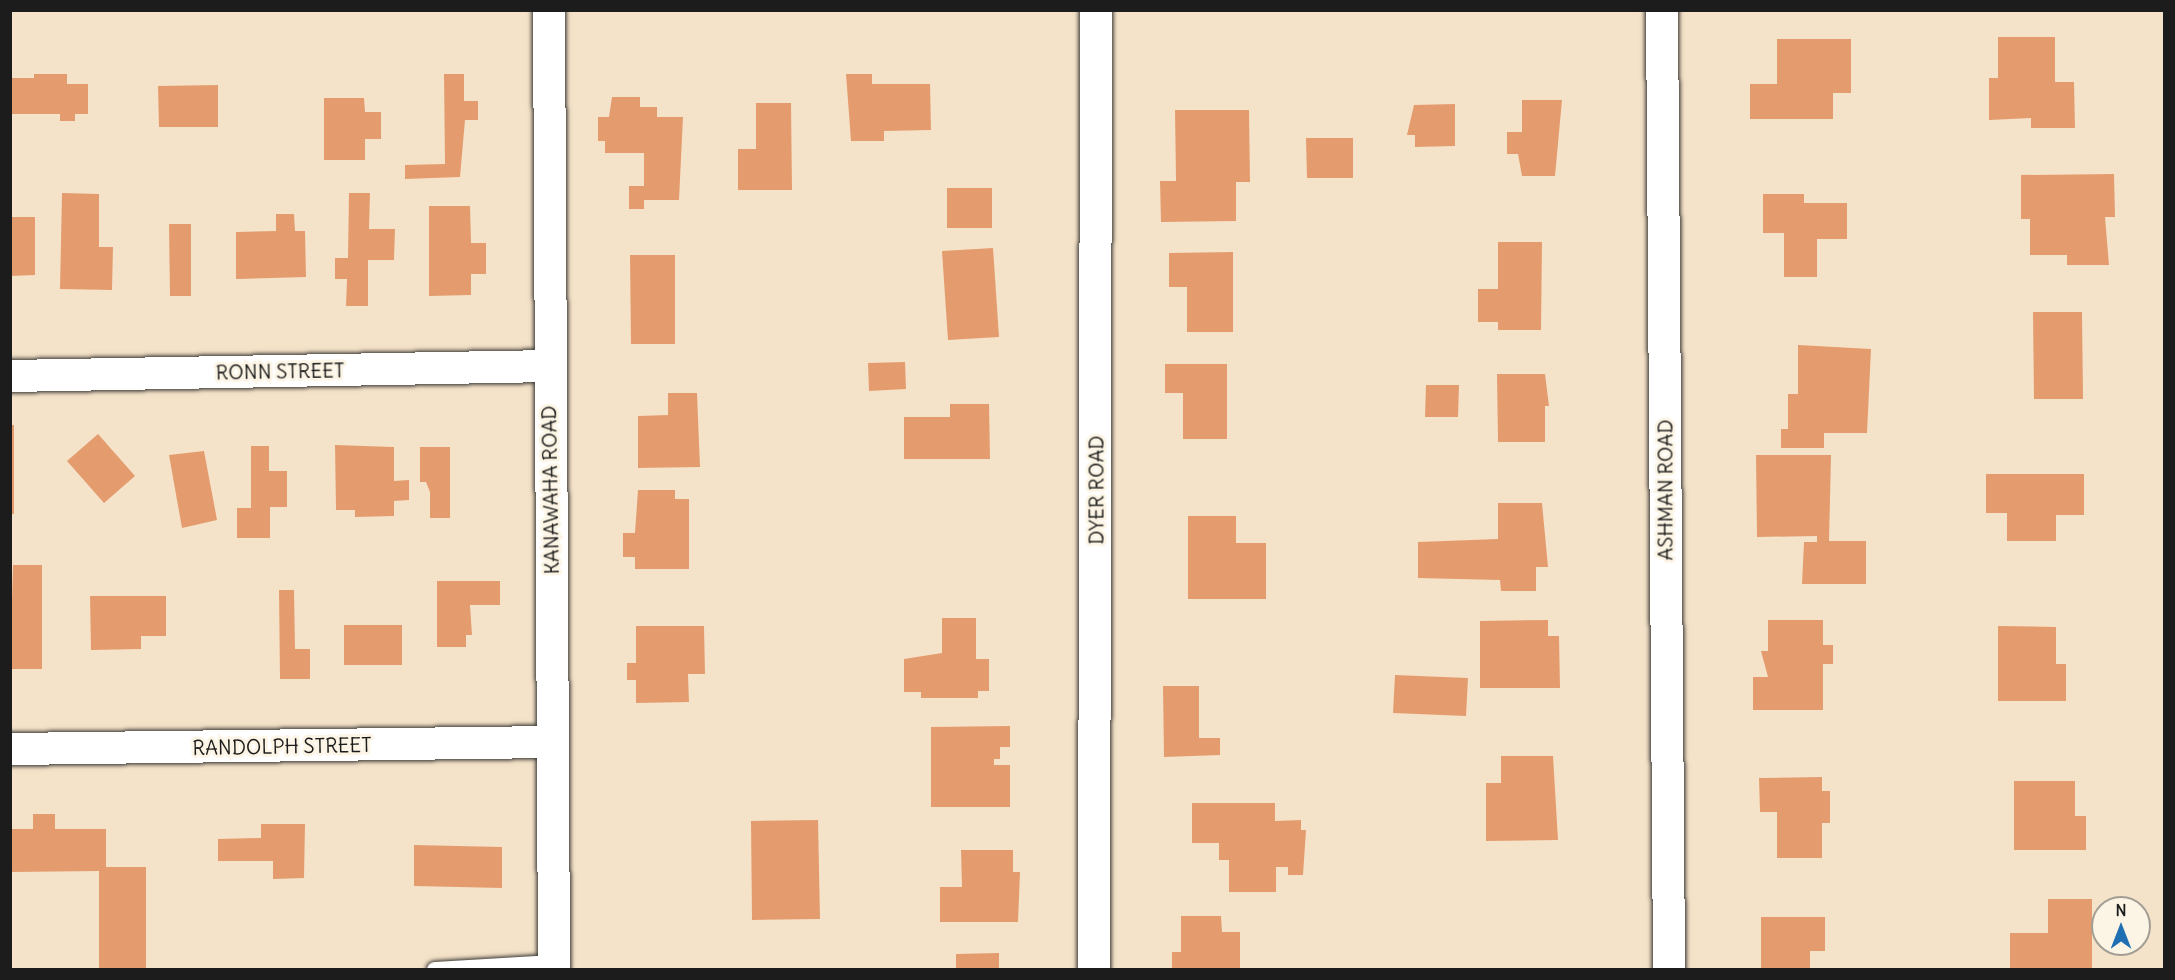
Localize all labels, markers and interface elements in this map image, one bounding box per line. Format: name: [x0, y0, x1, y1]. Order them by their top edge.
street label: RONN STREET: [215, 358, 345, 384]
street label: KANAWAHA ROAD: [537, 405, 563, 575]
street label: ASHMAN ROAD: [1653, 419, 1677, 561]
street label: DYER ROAD: [1084, 435, 1108, 545]
street label: RANDOLPH STREET: [192, 732, 372, 760]
north arrow: [2091, 896, 2151, 956]
text: N: [2115, 900, 2127, 920]

